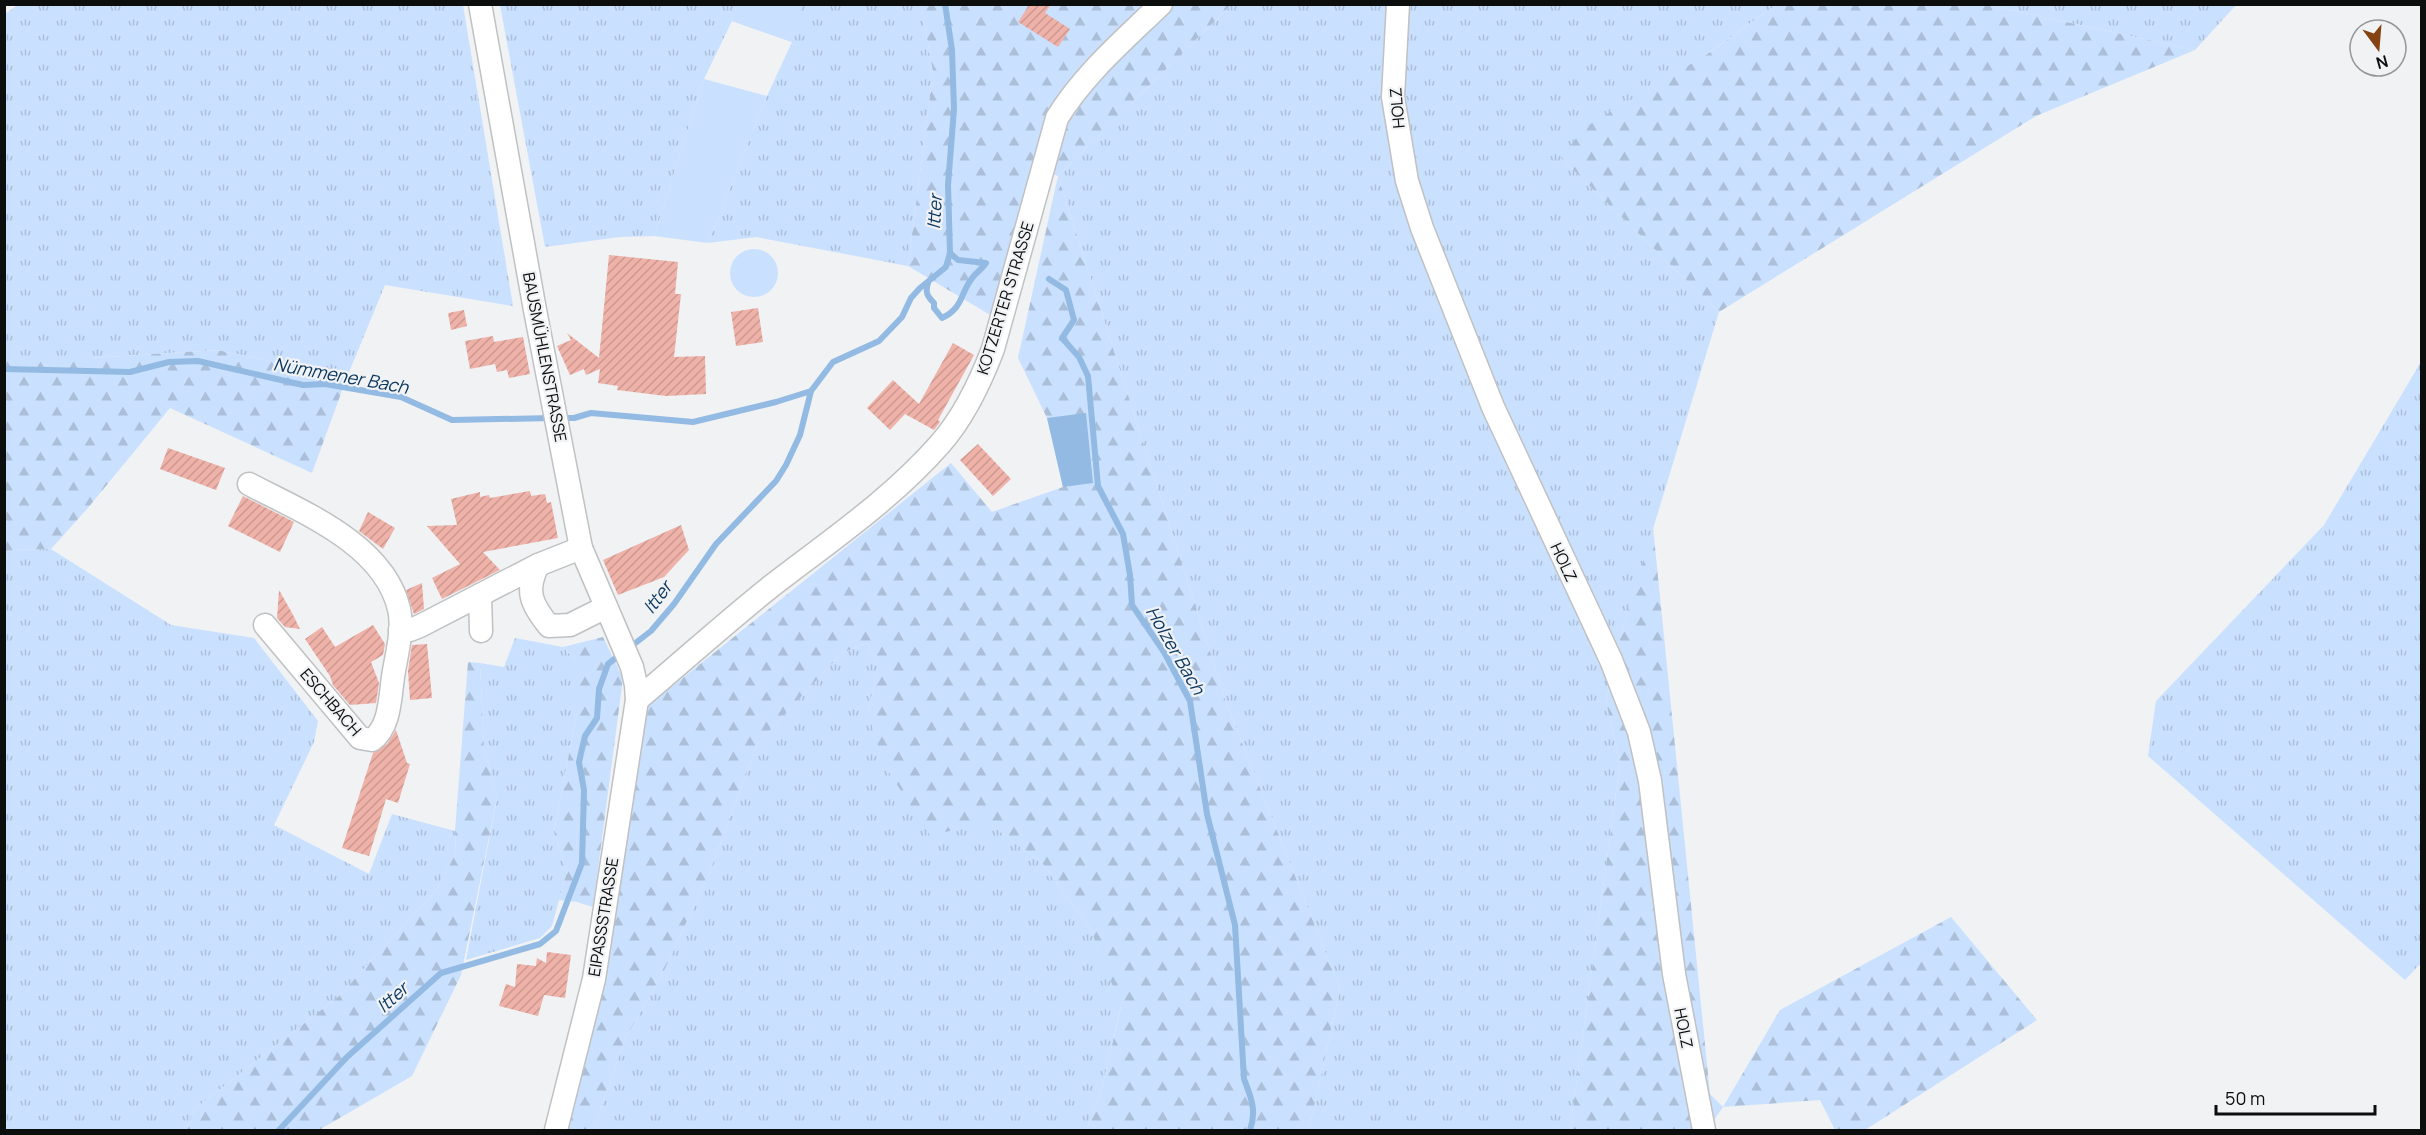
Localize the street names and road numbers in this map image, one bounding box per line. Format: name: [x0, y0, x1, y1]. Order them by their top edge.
street label: HOLZ: [1384, 87, 1410, 129]
street label: KOTZERTER STRASSE: [971, 219, 1039, 377]
street label: BAUSMÜHLENSTRASSE: [518, 270, 572, 444]
street label: HOLZ: [1545, 539, 1583, 585]
street label: ESCHBACH: [295, 663, 367, 741]
street label: EIPASSSTRASSE: [583, 856, 623, 978]
street label: HOLZ: [1669, 1006, 1699, 1050]

